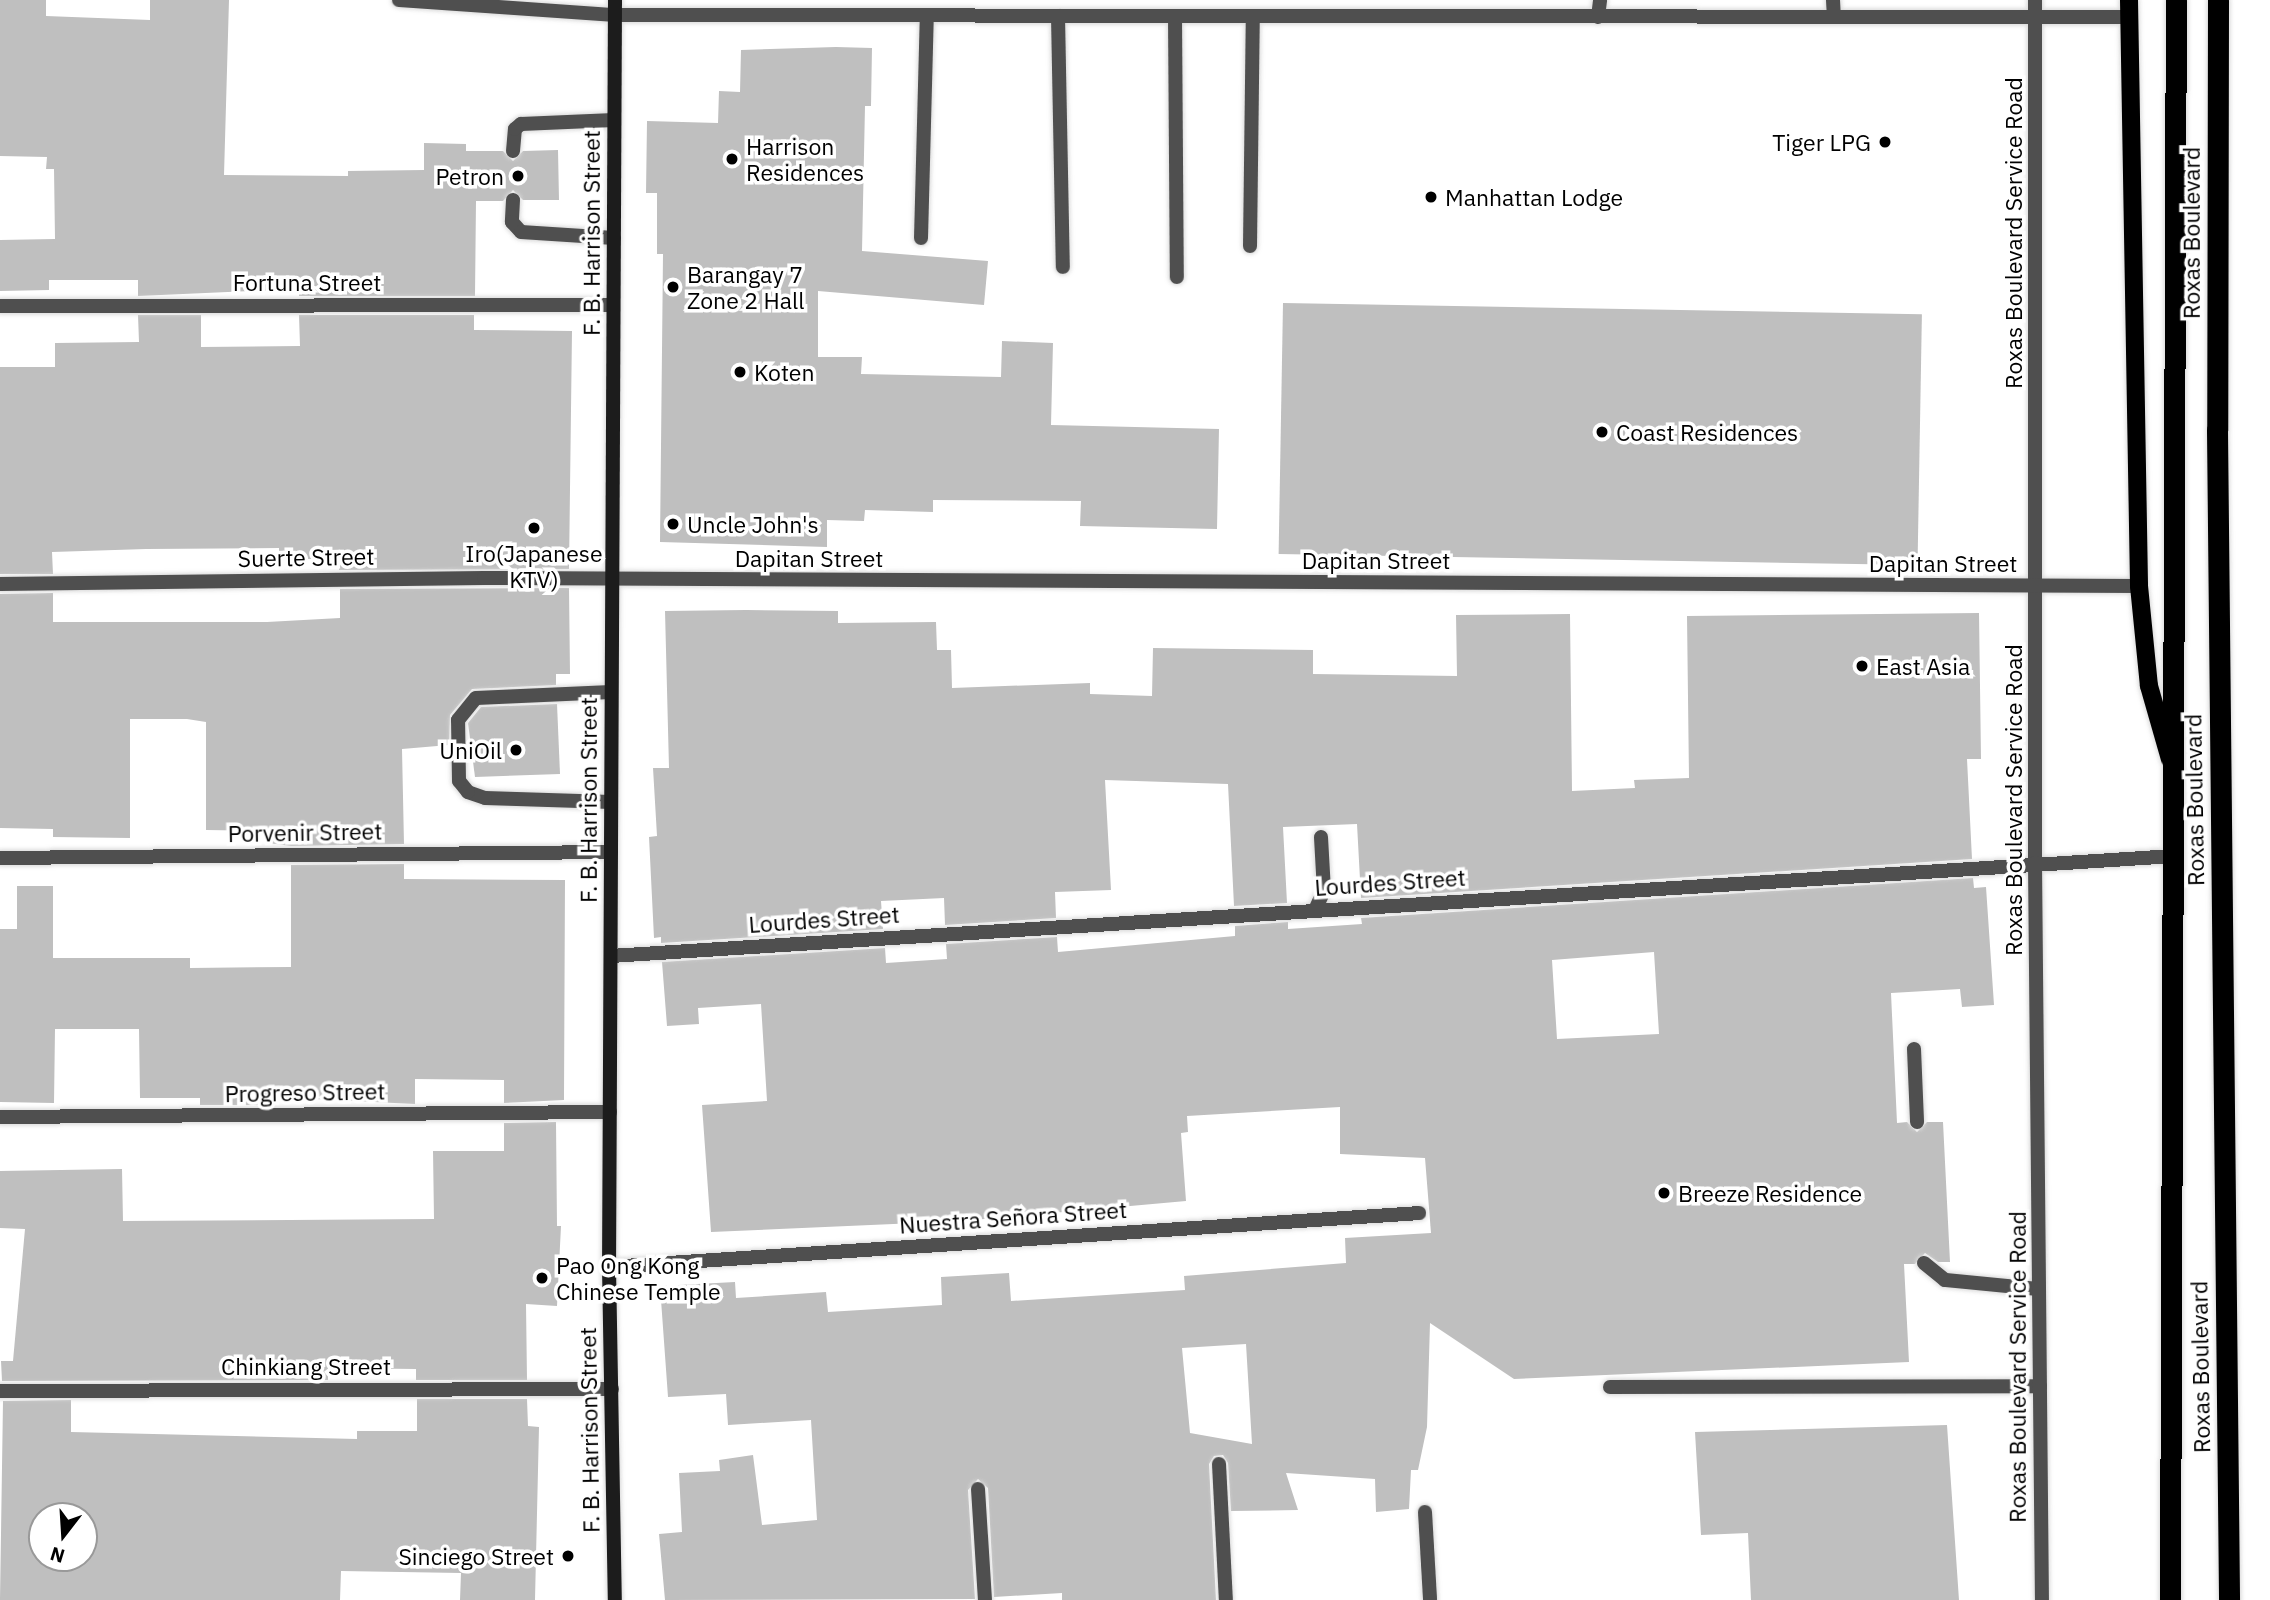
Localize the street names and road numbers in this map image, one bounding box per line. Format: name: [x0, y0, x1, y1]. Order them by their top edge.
street label: Roxas Boulevard Service Road: [1999, 77, 2027, 389]
street label: F. B. Harrison Street: [577, 130, 605, 336]
street label: Roxas Boulevard: [2177, 147, 2205, 319]
street label: Fortuna Street: [233, 268, 381, 296]
street label: Suerte Street: [237, 542, 375, 572]
street label: Dapitan Street: [735, 544, 883, 572]
street label: Dapitan Street: [1302, 546, 1450, 574]
street label: Dapitan Street: [1869, 549, 2017, 577]
street label: Roxas Boulevard Service Road: [1999, 644, 2027, 956]
street label: F. B. Harrison Street: [574, 697, 602, 903]
street label: Roxas Boulevard: [2179, 714, 2209, 886]
street label: Porvenir Street: [227, 817, 383, 847]
street label: Lourdes Street: [1314, 863, 1466, 901]
street label: Lourdes Street: [748, 900, 900, 938]
street label: Progreso Street: [224, 1077, 386, 1107]
street label: Nuestra Señora Street: [898, 1195, 1128, 1239]
street label: Roxas Boulevard Service Road: [2003, 1211, 2031, 1523]
street label: Roxas Boulevard: [2185, 1281, 2215, 1453]
street label: F. B. Harrison Street: [573, 1327, 605, 1533]
street label: Chinkiang Street: [221, 1352, 391, 1380]

